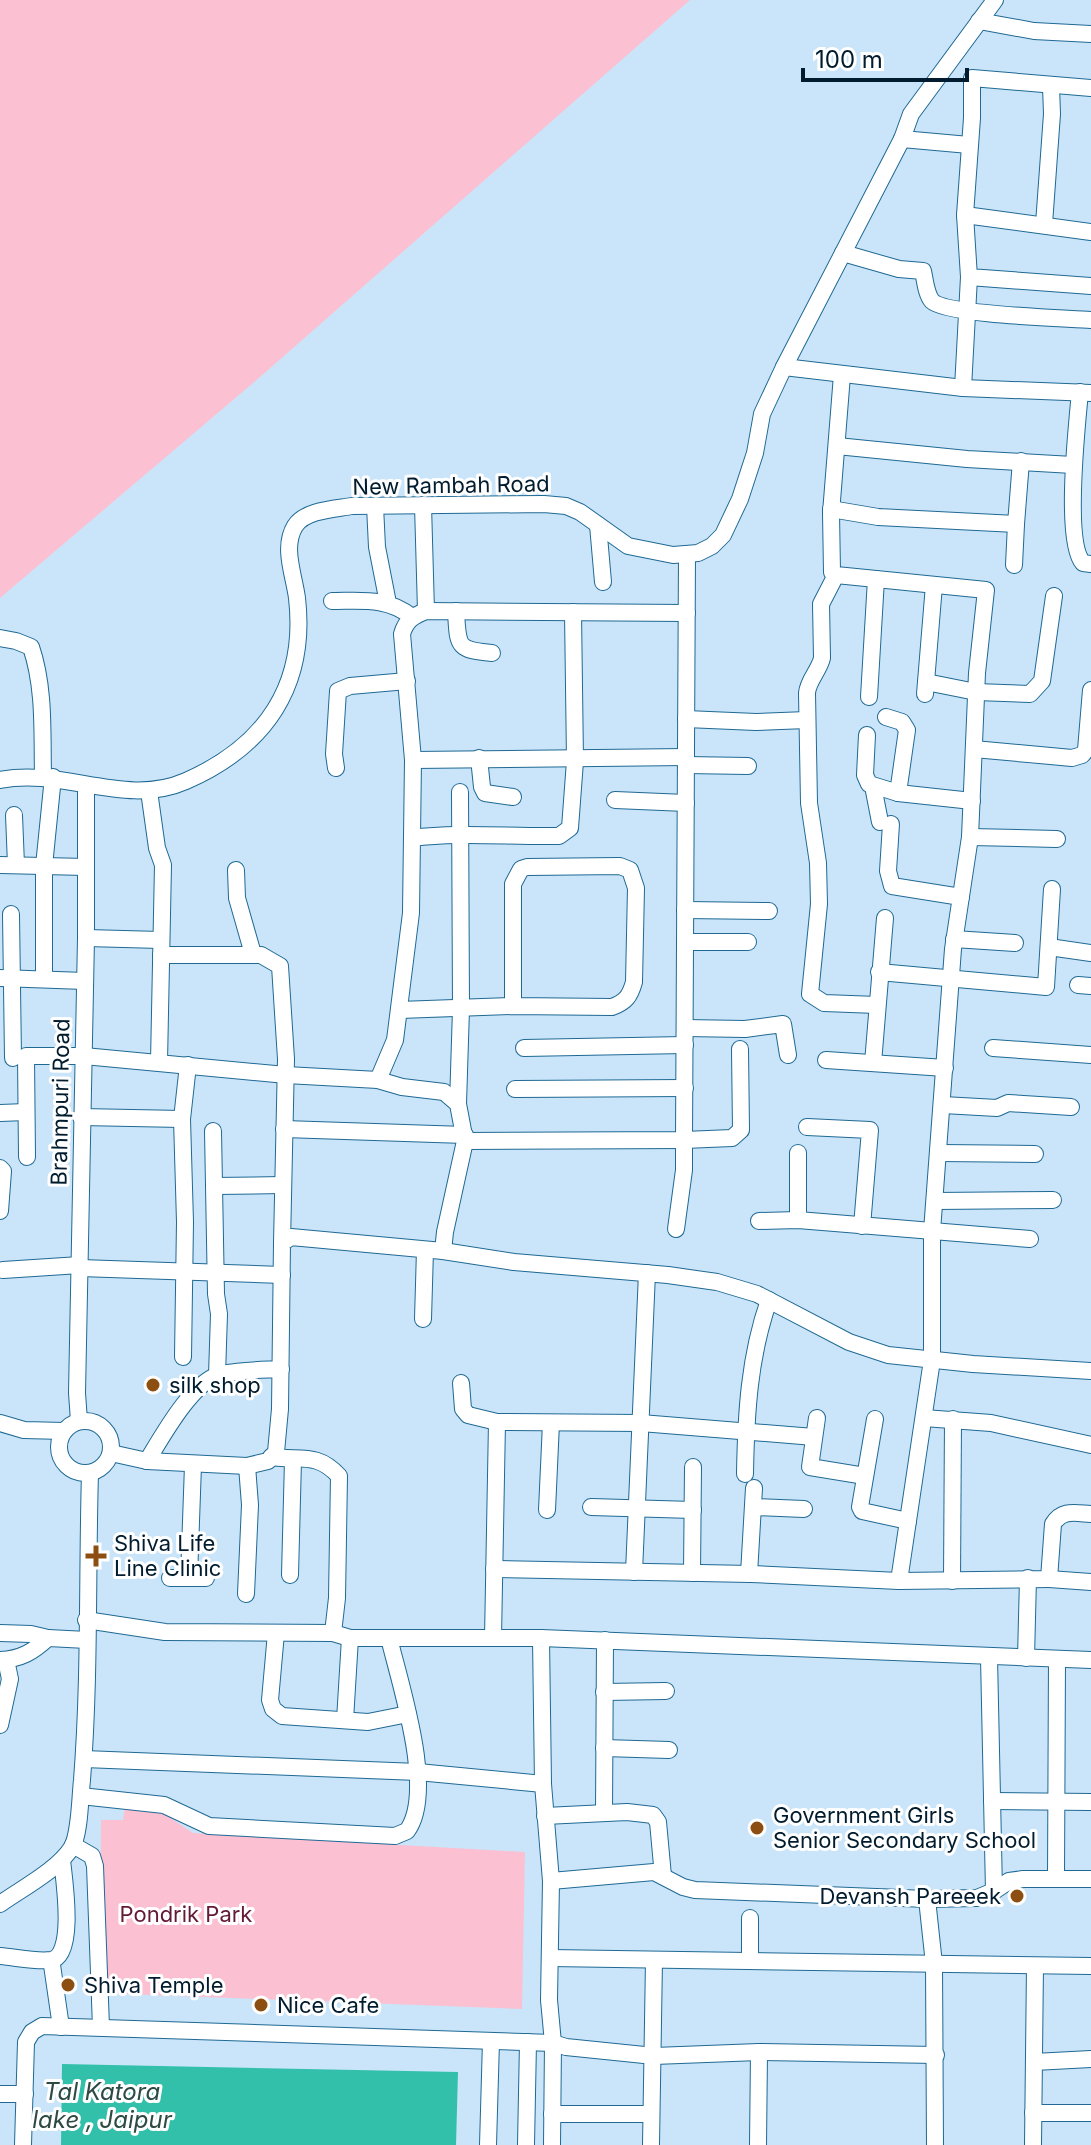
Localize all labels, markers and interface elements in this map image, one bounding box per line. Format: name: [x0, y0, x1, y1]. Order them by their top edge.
scale bar: [803, 32, 967, 82]
text: 100 m: [815, 45, 883, 74]
street label: New Rambah Road: [352, 470, 550, 500]
street label: Brahmpuri Road: [46, 1018, 74, 1186]
place label: silk shop: [169, 1372, 261, 1398]
marker: silk shop: [144, 1376, 162, 1394]
place label: Shiva Life Line Clinic: [114, 1530, 221, 1581]
marker: Shiva Life Line Clinic: [85, 1545, 107, 1567]
place label: Government Girls Senior Secondary School: [773, 1802, 1036, 1853]
marker: Government Girls Senior Secondary School: [748, 1819, 766, 1837]
place label: Devansh Pareeek: [819, 1883, 1001, 1909]
marker: Devansh Pareeek: [1008, 1887, 1026, 1905]
park label: Pondrik Park: [120, 1901, 252, 1927]
place label: Shiva Temple: [84, 1972, 223, 1998]
marker: Shiva Temple: [59, 1976, 77, 1994]
place label: Nice Cafe: [277, 1992, 379, 2018]
marker: Nice Cafe: [252, 1996, 270, 2014]
water label: Tal Katora lake , Jaipur: [32, 2077, 173, 2134]

